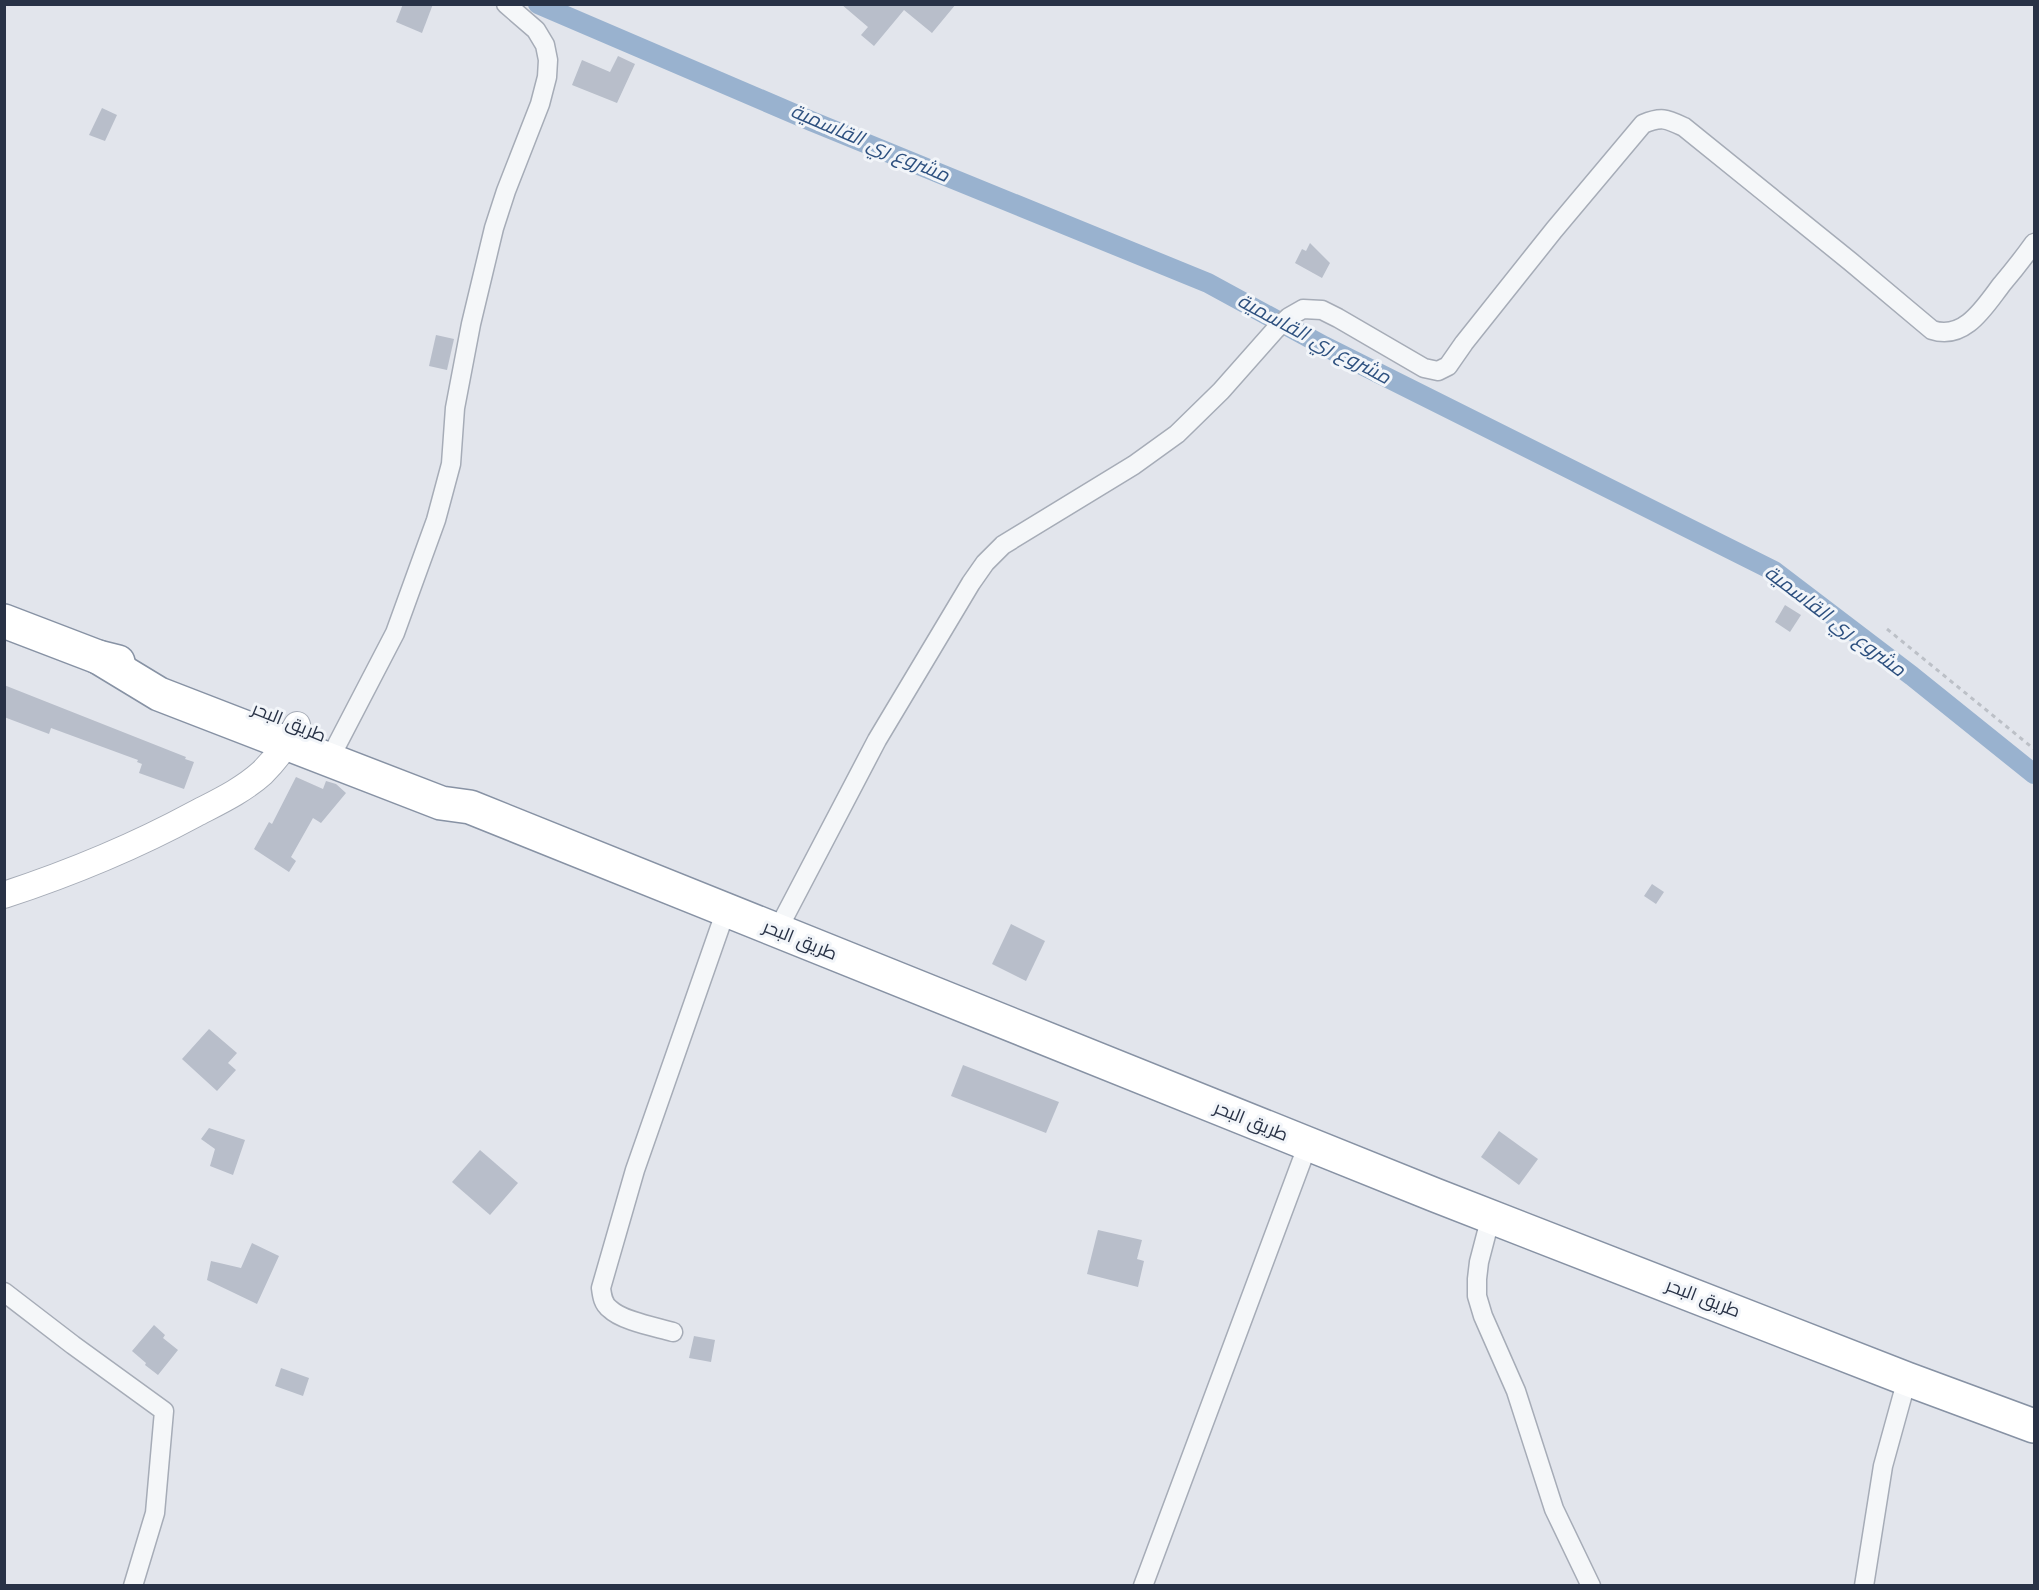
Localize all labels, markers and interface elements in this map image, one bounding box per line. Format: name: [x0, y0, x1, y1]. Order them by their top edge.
water label: مشروع ري القاسمية: [786, 96, 955, 191]
water label: مشروع ري القاسمية: [1232, 286, 1397, 393]
water label: مشروع ري القاسمية: [1758, 558, 1912, 685]
street label: طريق البحر: [247, 695, 330, 749]
street label: طريق البحر: [758, 913, 841, 967]
street label: طريق البحر: [1209, 1094, 1292, 1148]
street label: طريق البحر: [1661, 1272, 1744, 1324]

